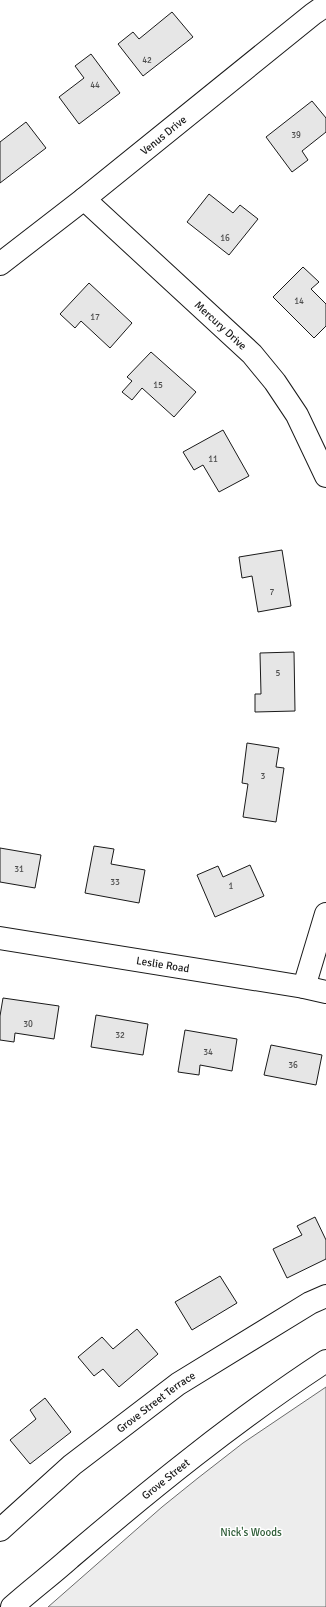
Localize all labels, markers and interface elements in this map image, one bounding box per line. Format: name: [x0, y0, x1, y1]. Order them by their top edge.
house number: 42: [142, 55, 152, 66]
house number: 44: [90, 80, 100, 91]
street label: Venus Drive: [138, 113, 189, 158]
house number: 39: [291, 130, 301, 141]
house number: 16: [220, 233, 230, 244]
house number: 14: [294, 296, 304, 307]
street label: Mercury Drive: [192, 298, 249, 353]
house number: 17: [90, 312, 100, 323]
house number: 15: [153, 380, 163, 391]
house number: 11: [208, 454, 218, 465]
house number: 7: [270, 587, 275, 598]
house number: 5: [276, 668, 281, 679]
house number: 3: [261, 771, 266, 782]
house number: 31: [14, 864, 24, 875]
house number: 33: [110, 877, 120, 888]
house number: 1: [229, 881, 234, 892]
street label: Leslie Road: [135, 954, 190, 975]
house number: 30: [23, 1019, 33, 1030]
house number: 32: [115, 1030, 125, 1041]
house number: 34: [203, 1047, 213, 1058]
house number: 36: [288, 1060, 298, 1071]
street label: Grove Street Terrace: [114, 1369, 198, 1436]
street label: Grove Street: [139, 1456, 193, 1502]
park label: Nick's Woods: [220, 1526, 282, 1539]

